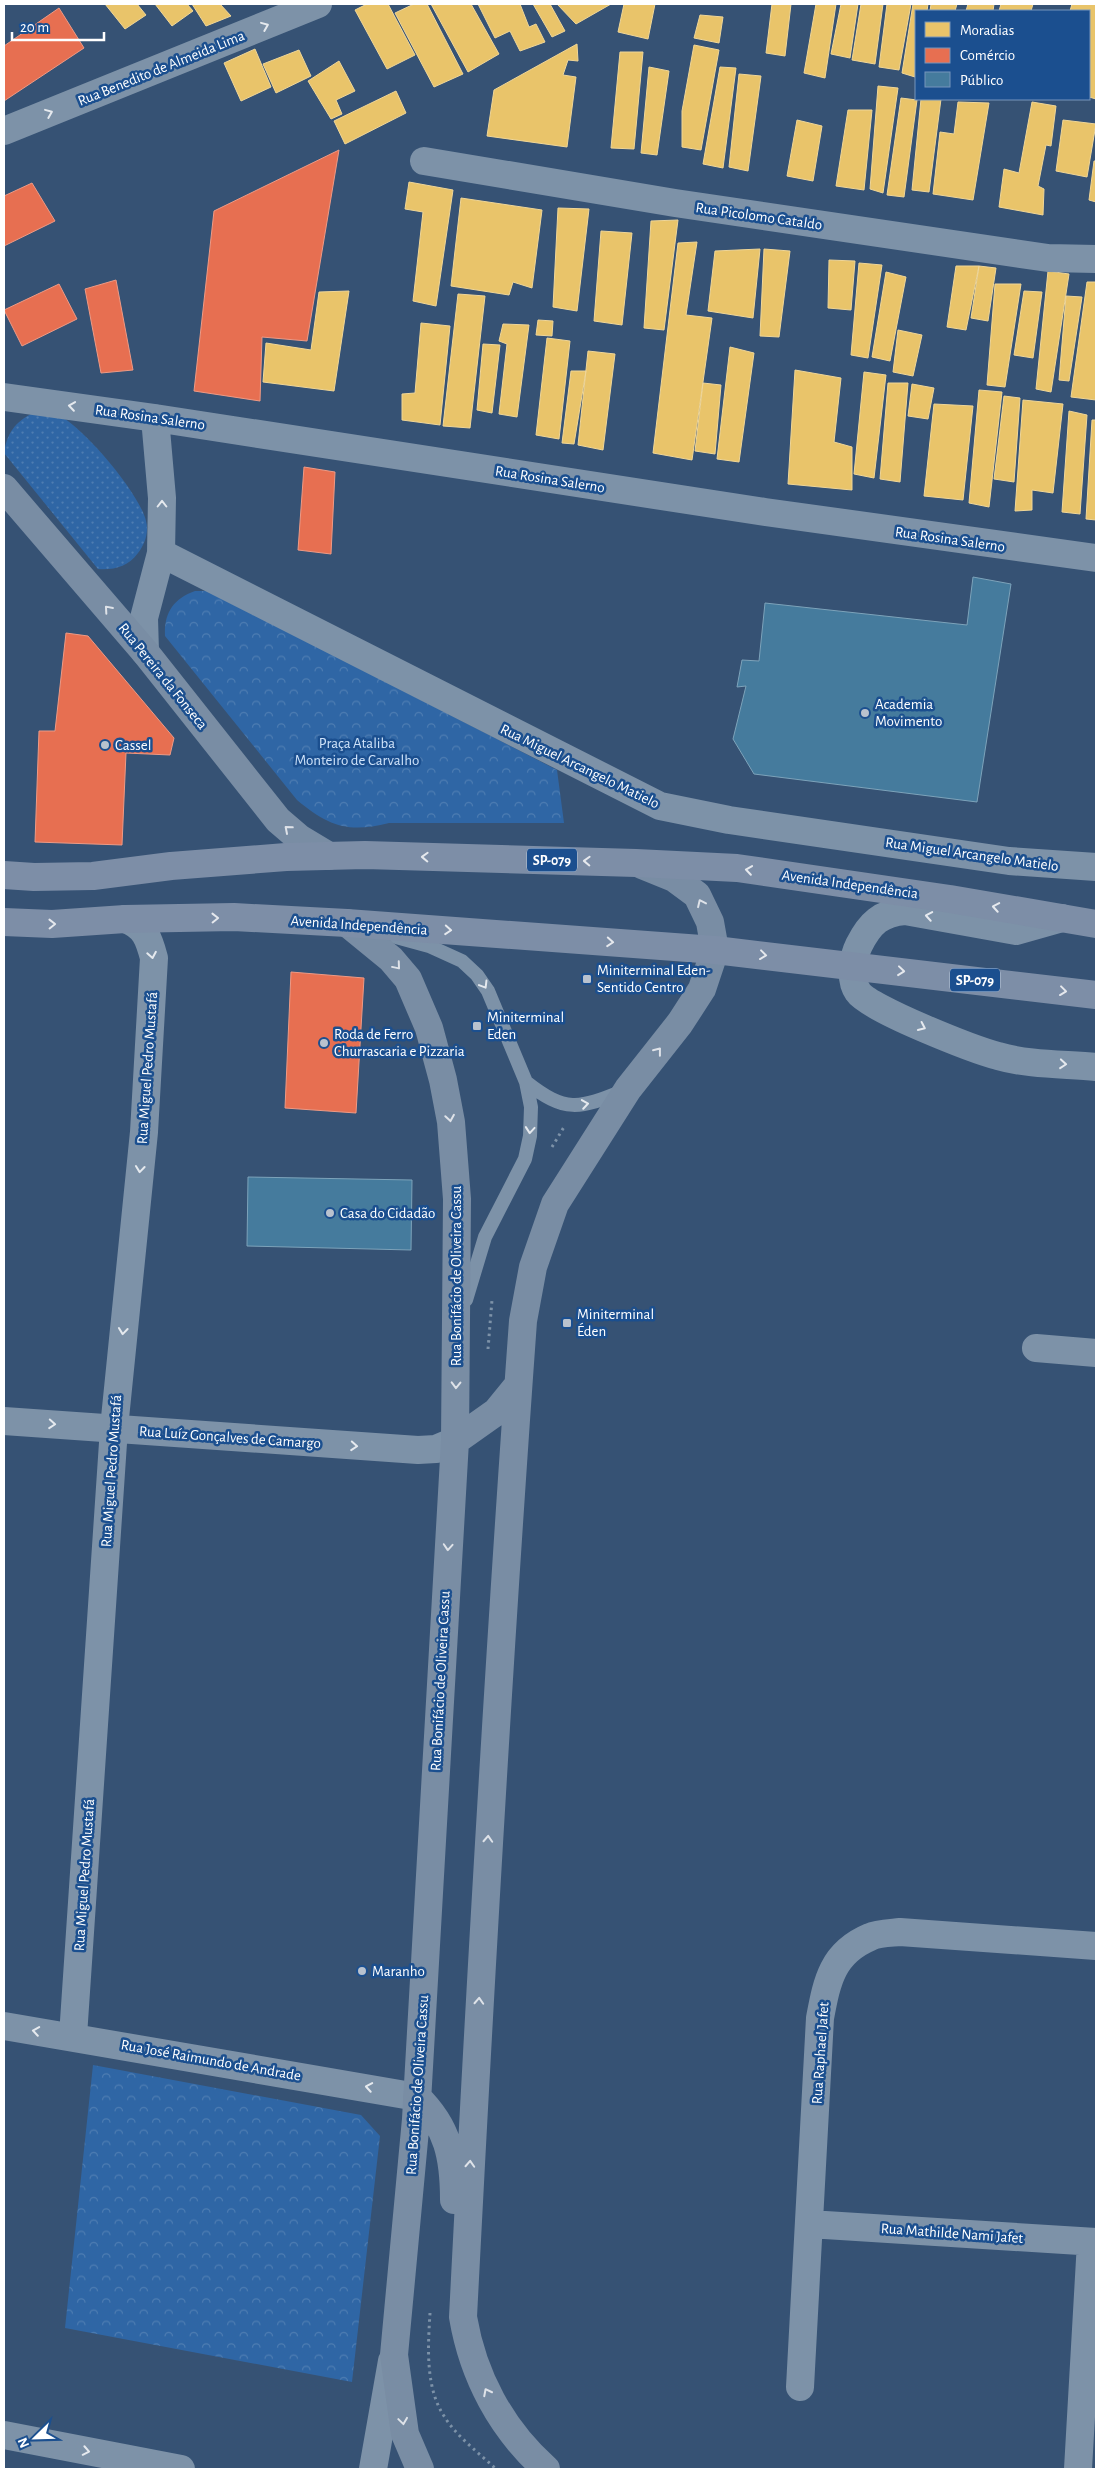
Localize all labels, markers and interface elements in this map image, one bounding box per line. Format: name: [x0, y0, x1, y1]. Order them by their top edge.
scale bar: [12, 10, 105, 42]
legend: [915, 10, 1090, 100]
text: 20 m: [20, 20, 49, 35]
one-way arrow: [260, 22, 268, 32]
text: Moradias: [960, 23, 1014, 38]
street label: Rua Benedito de Almeida Lima: [76, 28, 247, 109]
text: Comércio: [960, 48, 1015, 63]
text: Público: [960, 73, 1003, 88]
one-way arrow: [44, 109, 53, 119]
street label: Rua Picolomo Cataldo: [695, 200, 823, 233]
one-way arrow: [68, 402, 77, 412]
street label: Rua Rosina Salerno: [94, 402, 206, 433]
street label: Rua Rosina Salerno: [494, 463, 606, 496]
one-way arrow: [157, 500, 167, 508]
street label: Rua Rosina Salerno: [894, 524, 1006, 555]
one-way arrow: [104, 605, 113, 614]
street label: Rua Pereira da Fonseca: [115, 620, 210, 732]
place label: Academia Movimento: [875, 697, 942, 729]
marker: Academia Movimento: [859, 707, 871, 719]
street label: Rua Miguel Arcangelo Matielo: [498, 721, 662, 812]
park label: Praça Ataliba Monteiro de Carvalho: [295, 736, 419, 768]
place label: Cassel: [115, 738, 151, 753]
marker: Cassel: [99, 739, 111, 751]
one-way arrow: [285, 825, 294, 834]
street label: Rua Miguel Arcangelo Matielo: [884, 835, 1060, 874]
road number: SP-079: [527, 848, 577, 872]
one-way arrow: [420, 851, 428, 862]
one-way arrow: [583, 856, 591, 867]
one-way arrow: [745, 865, 754, 875]
street label: Avenida Independência: [781, 868, 919, 901]
one-way arrow: [697, 900, 707, 909]
one-way arrow: [992, 902, 1001, 912]
one-way arrow: [924, 911, 933, 921]
one-way arrow: [211, 912, 219, 923]
street label: Avenida Independência: [290, 913, 428, 938]
one-way arrow: [49, 919, 57, 929]
one-way arrow: [445, 925, 453, 936]
one-way arrow: [607, 936, 615, 947]
one-way arrow: [760, 949, 768, 960]
one-way arrow: [147, 950, 157, 959]
one-way arrow: [391, 961, 400, 970]
place label: Miniterminal Eden- Sentido Centro: [597, 963, 711, 995]
one-way arrow: [898, 965, 906, 976]
road number: SP-079: [950, 968, 1000, 992]
marker: Miniterminal Eden- Sentido Centro: [581, 973, 593, 985]
one-way arrow: [477, 980, 487, 989]
one-way arrow: [1058, 985, 1067, 995]
street label: Rua Miguel Pedro Mustafá: [135, 991, 160, 1145]
place label: Miniterminal Eden: [487, 1010, 564, 1042]
marker: Miniterminal Eden: [471, 1020, 483, 1032]
one-way arrow: [917, 1021, 926, 1032]
place label: Roda de Ferro Churrascaria e Pizzaria: [334, 1027, 465, 1059]
marker: Roda de Ferro Churrascaria e Pizzaria: [318, 1037, 330, 1049]
one-way arrow: [652, 1047, 661, 1057]
one-way arrow: [1059, 1058, 1067, 1069]
one-way arrow: [580, 1100, 589, 1110]
one-way arrow: [444, 1114, 455, 1122]
one-way arrow: [525, 1127, 536, 1135]
one-way arrow: [135, 1166, 146, 1174]
street label: Rua Bonifácio de Oliveira Cassu: [449, 1185, 464, 1366]
place label: Casa do Cidadão: [340, 1206, 435, 1221]
marker: Casa do Cidadão: [324, 1207, 336, 1219]
place label: Miniterminal Éden: [577, 1307, 654, 1339]
marker: Miniterminal Éden: [561, 1317, 573, 1329]
one-way arrow: [118, 1327, 129, 1335]
one-way arrow: [451, 1381, 462, 1389]
street label: Rua Miguel Pedro Mustafá: [99, 1394, 124, 1548]
one-way arrow: [49, 1418, 57, 1429]
street label: Rua Luíz Gonçalves de Camargo: [139, 1424, 321, 1451]
one-way arrow: [350, 1440, 358, 1451]
one-way arrow: [443, 1544, 454, 1552]
street label: Rua Bonifácio de Oliveira Cassu: [428, 1590, 453, 1771]
street label: Rua Miguel Pedro Mustafá: [72, 1798, 97, 1952]
one-way arrow: [483, 1835, 494, 1843]
place label: Maranho: [372, 1964, 425, 1979]
marker: Maranho: [356, 1965, 368, 1977]
street label: Rua Bonifácio de Oliveira Cassu: [404, 1994, 431, 2176]
one-way arrow: [473, 1997, 484, 2005]
street label: Rua Raphael Jafet: [809, 2001, 832, 2105]
one-way arrow: [32, 2026, 40, 2037]
street label: Rua José Raimundo de Andrade: [120, 2037, 302, 2084]
one-way arrow: [365, 2083, 373, 2093]
one-way arrow: [465, 2159, 476, 2167]
street label: Rua Mathilde Nami Jafet: [880, 2221, 1024, 2246]
one-way arrow: [483, 2388, 493, 2397]
north arrow: [10, 2413, 60, 2463]
one-way arrow: [397, 2416, 407, 2425]
text: N: [16, 2435, 32, 2450]
one-way arrow: [82, 2445, 90, 2455]

